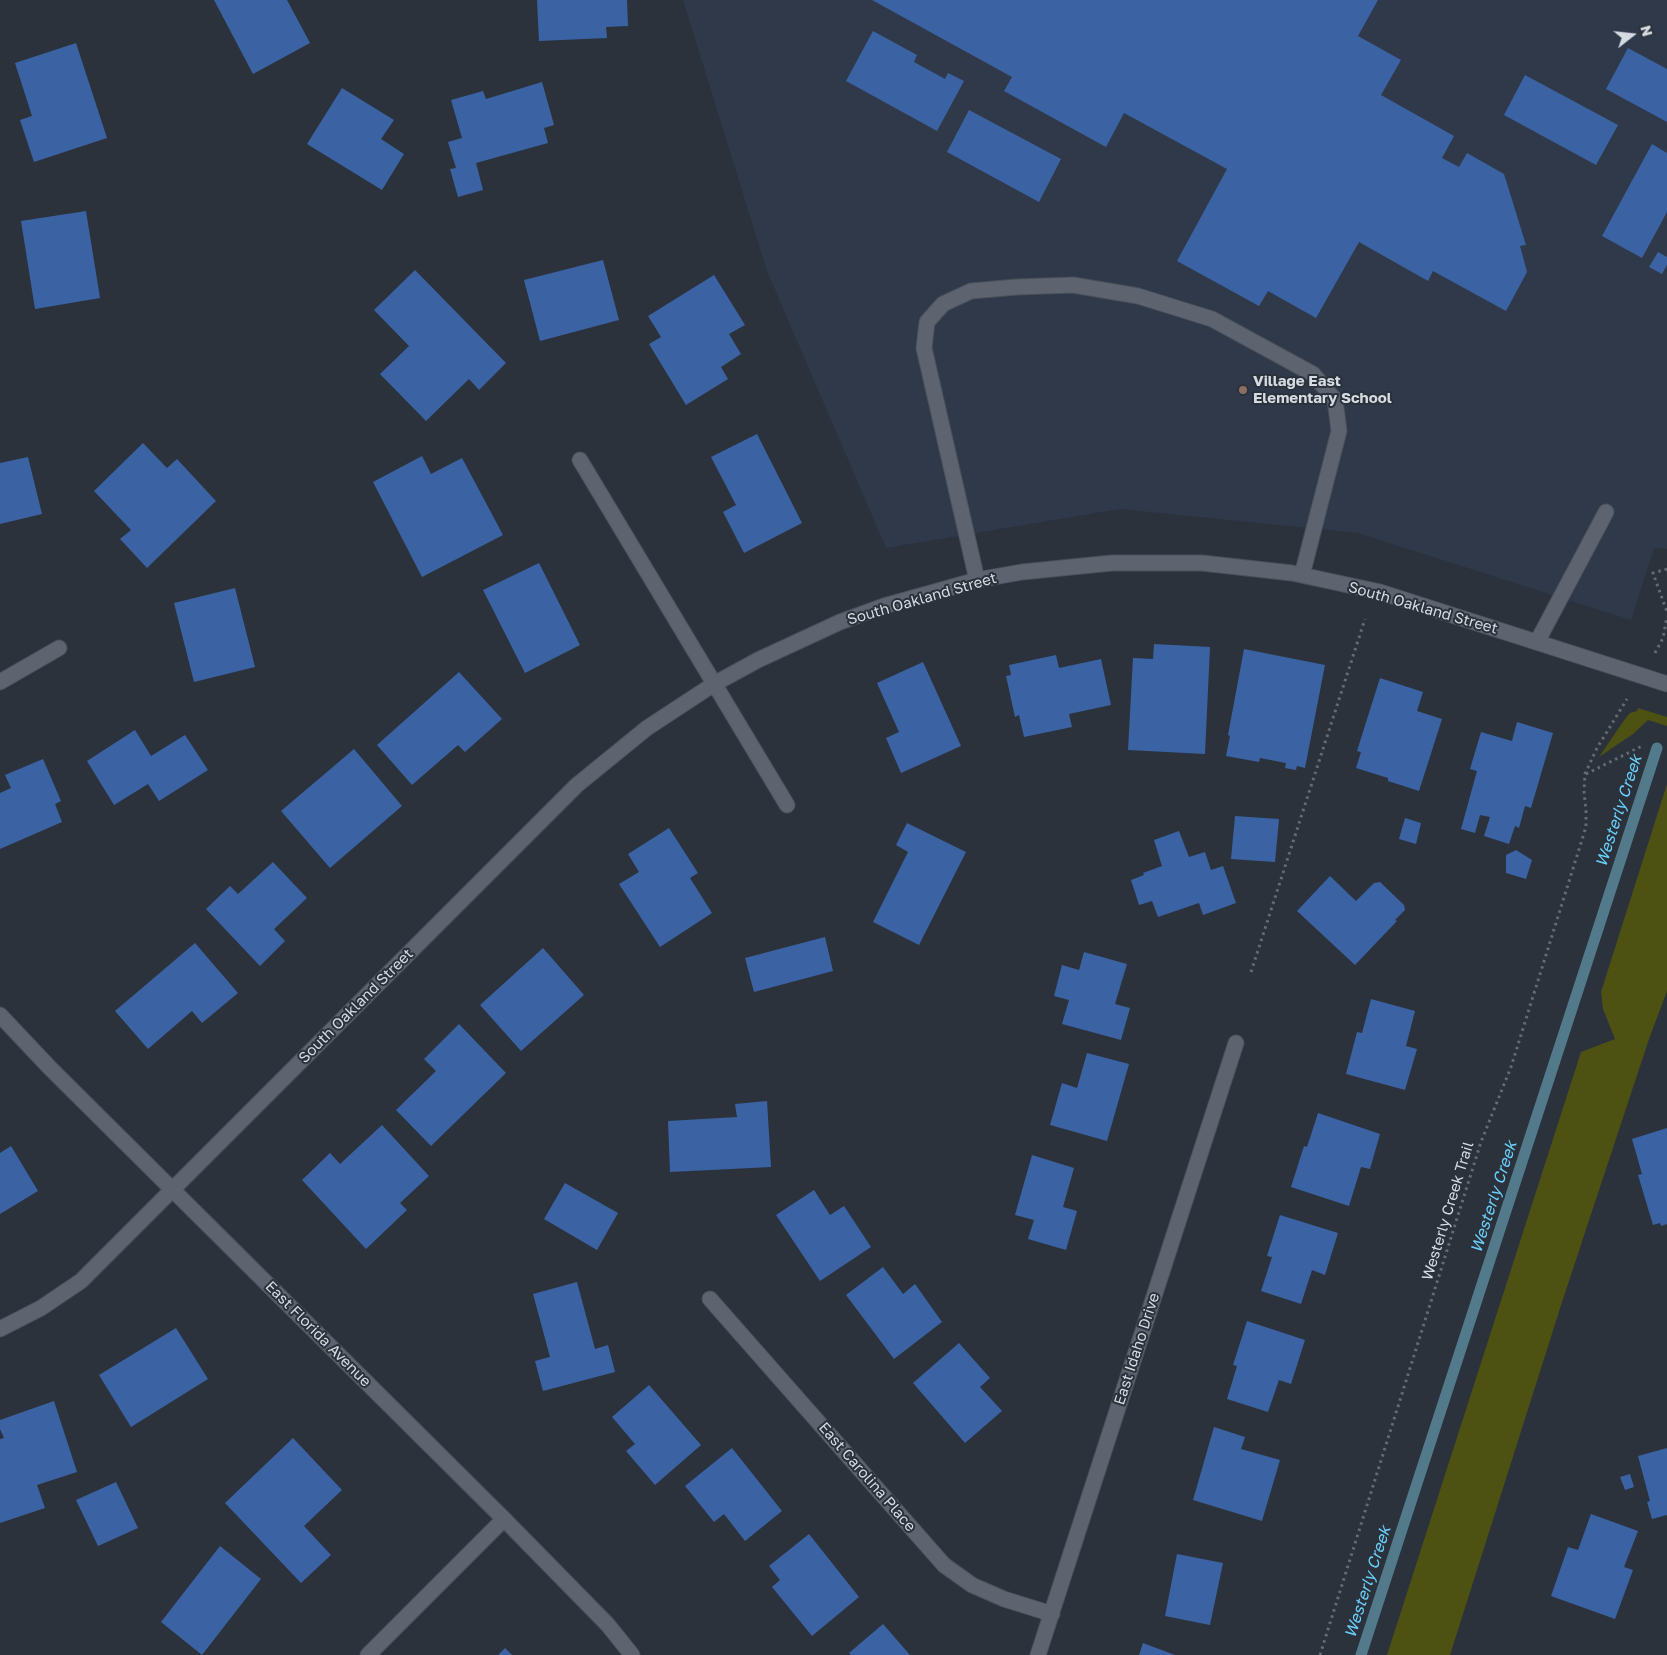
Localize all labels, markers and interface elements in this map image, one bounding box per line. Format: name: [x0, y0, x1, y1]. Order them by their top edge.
north arrow: [1607, 10, 1657, 60]
text: N: [1637, 23, 1657, 38]
place label: Village East Elementary School: [1253, 372, 1392, 407]
marker: Village East Elementary School: [1237, 384, 1249, 396]
street label: South Oakland Street: [845, 569, 999, 629]
street label: South Oakland Street: [1346, 578, 1500, 638]
water label: Westerly Creek: [1592, 753, 1646, 869]
street label: South Oakland Street: [295, 945, 417, 1067]
street label: Westerly Creek Trail: [1418, 1139, 1478, 1283]
water label: Westerly Creek: [1467, 1139, 1521, 1255]
street label: East Florida Avenue: [261, 1277, 375, 1391]
street label: East Idaho Drive: [1110, 1291, 1164, 1407]
street label: East Carolina Place: [815, 1419, 919, 1535]
water label: Westerly Creek: [1341, 1524, 1395, 1640]

